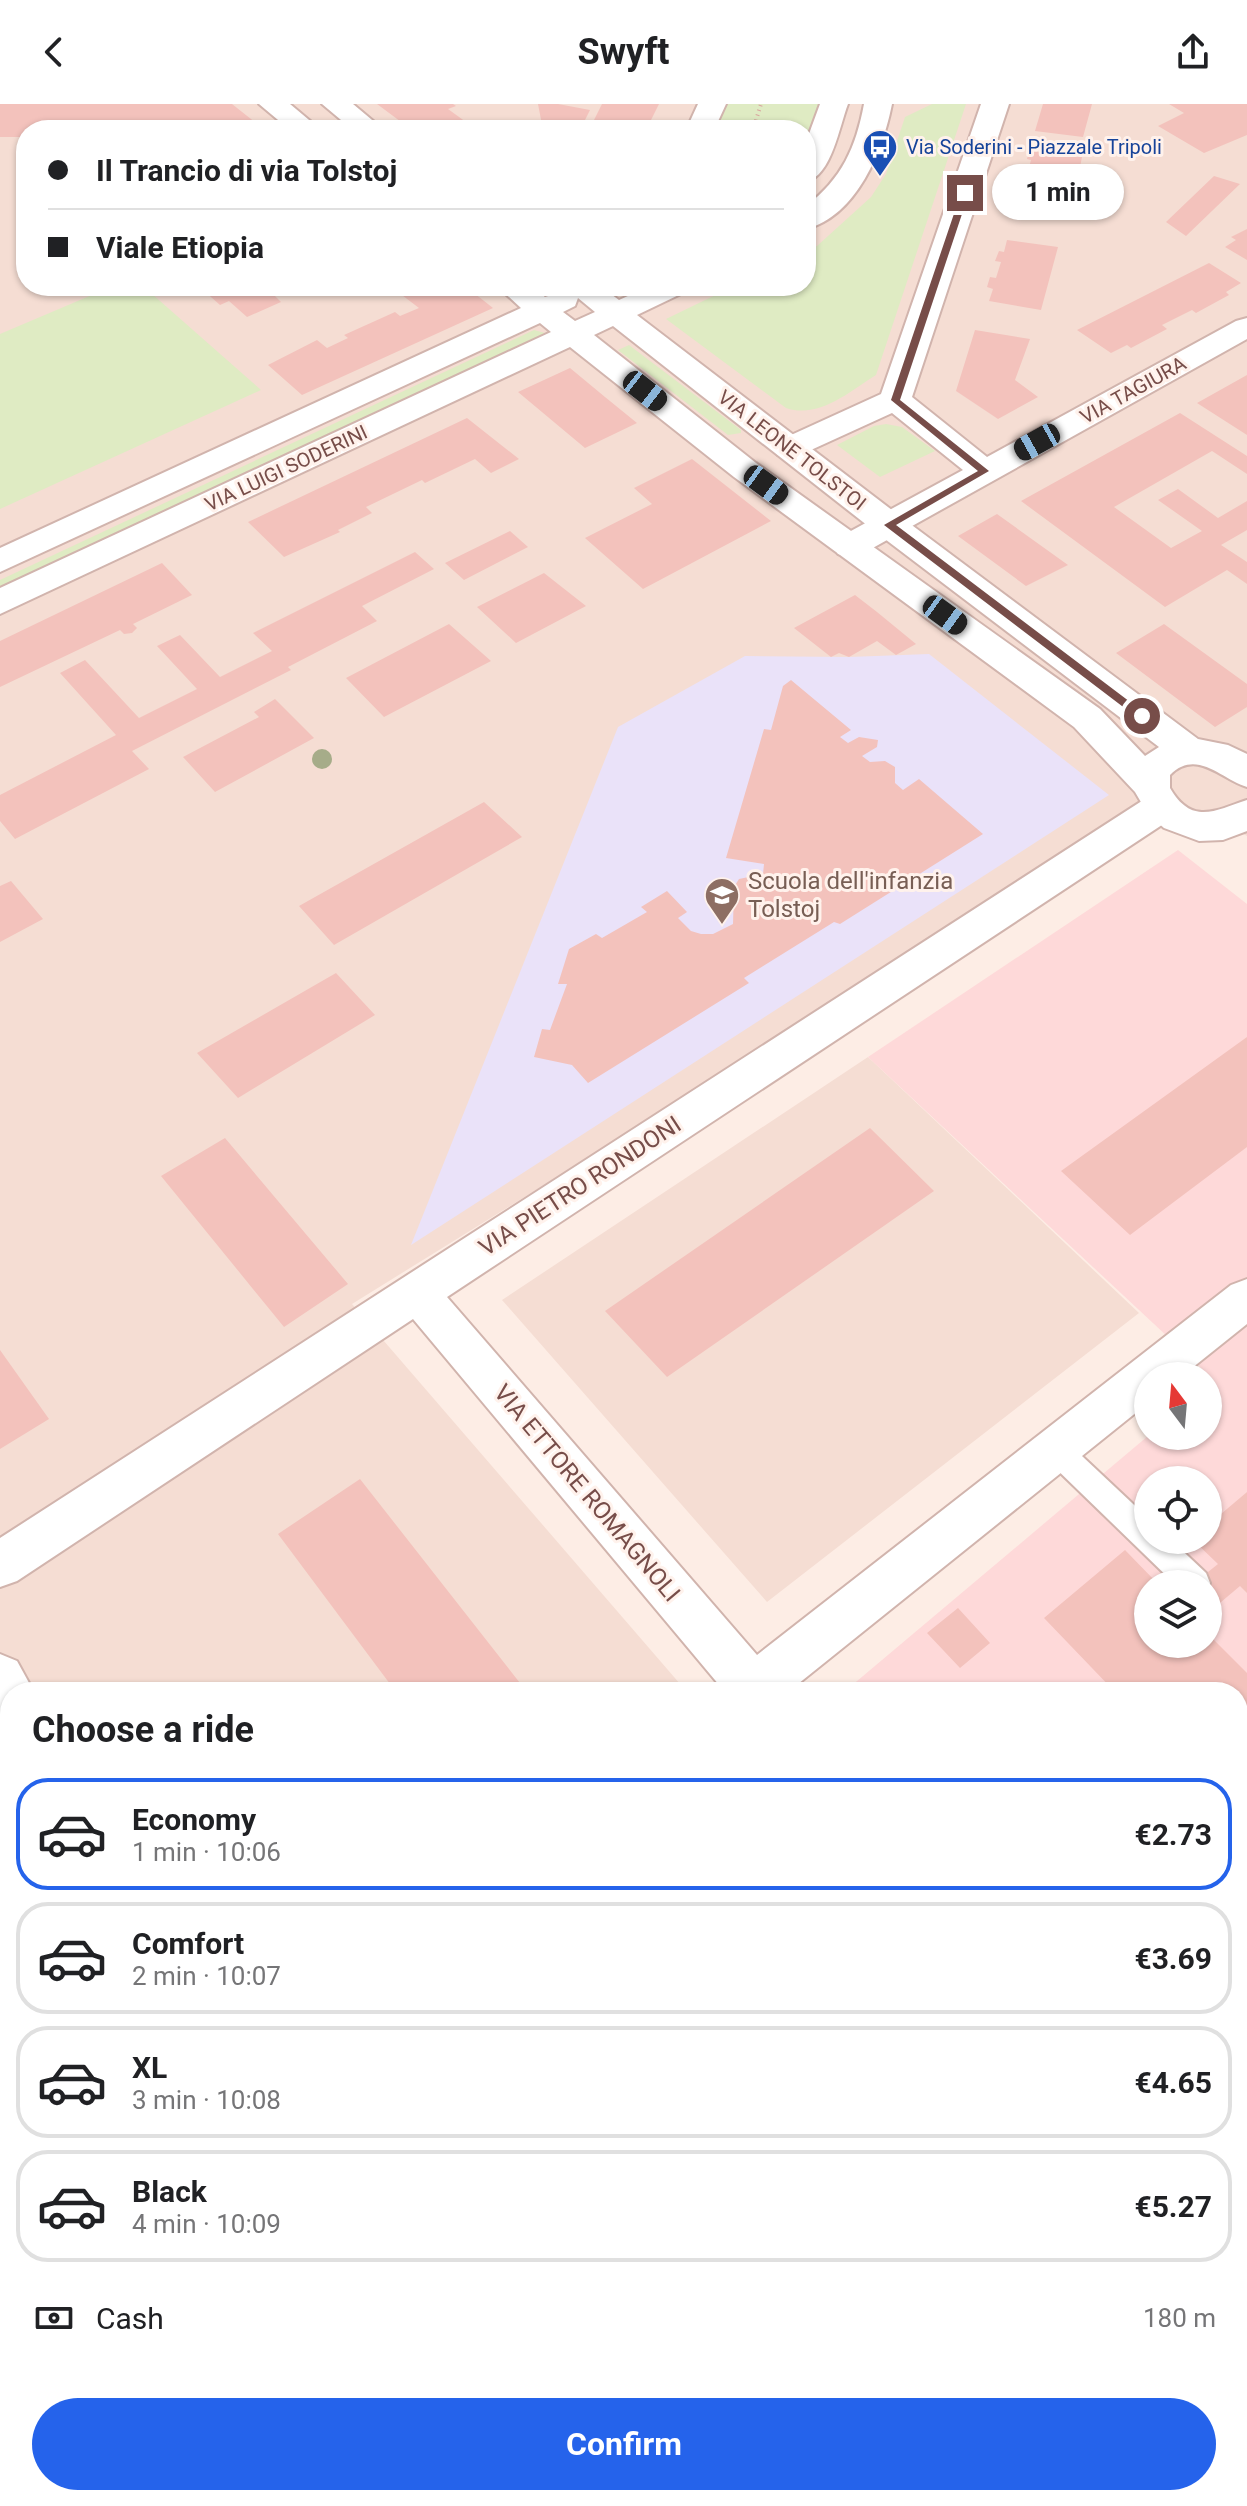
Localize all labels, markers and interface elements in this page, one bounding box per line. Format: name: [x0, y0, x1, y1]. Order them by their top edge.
icon: back: [32, 30, 76, 74]
icon: share: [1171, 30, 1215, 74]
text: Swyft: [577, 31, 670, 73]
bus stop icon: Via Soderini - Piazzale Tripoli: [861, 128, 899, 178]
place label: Via Soderini - Piazzale Tripoli: [906, 135, 1162, 159]
text: Il Trancio di via Tolstoj: [96, 153, 397, 188]
callout: 1 min: [993, 165, 1125, 221]
route end: [947, 175, 983, 211]
text: 1 min: [1025, 177, 1091, 207]
text: Viale Etiopia: [96, 230, 264, 265]
street label: VIA TAGIURA: [1076, 351, 1190, 429]
car: [619, 367, 671, 415]
street label: VIA LEONE TOLSTOI: [713, 385, 871, 515]
street label: VIA LUIGI SODERINI: [201, 420, 371, 516]
car: [1010, 420, 1064, 464]
car: [740, 461, 792, 509]
car: [919, 591, 971, 639]
route start: [1124, 698, 1160, 734]
place label: Scuola dell'infanzia Tolstoj: [748, 867, 953, 923]
school or university icon: Scuola dell'infanzia Tolstoj: [703, 876, 741, 926]
street label: VIA PIETRO RONDONI: [474, 1110, 686, 1262]
north arrow: [1134, 1362, 1222, 1450]
map controls: [1134, 1362, 1222, 1658]
street label: VIA ETTORE ROMAGNOLI: [488, 1379, 686, 1607]
button: locate: [1134, 1466, 1222, 1554]
button: layers: [1134, 1570, 1222, 1658]
text: Choose a ride: [32, 1709, 254, 1751]
icon: car: [36, 1798, 108, 1870]
text: Economy: [132, 1802, 256, 1837]
text: €2.73: [1134, 1817, 1212, 1852]
text: 1 min · 10:06: [132, 1837, 281, 1867]
icon: car: [36, 1922, 108, 1994]
text: Comfort: [132, 1926, 244, 1961]
text: €3.69: [1134, 1941, 1212, 1976]
text: 2 min · 10:07: [132, 1961, 281, 1991]
icon: car: [36, 2046, 108, 2118]
text: XL: [132, 2050, 167, 2085]
text: €4.65: [1134, 2065, 1212, 2100]
text: 3 min · 10:08: [132, 2085, 281, 2115]
icon: car: [36, 2170, 108, 2242]
text: Black: [132, 2174, 207, 2209]
text: €5.27: [1134, 2189, 1212, 2224]
text: 4 min · 10:09: [132, 2209, 281, 2239]
icon: cash: [32, 2296, 76, 2340]
text: Cash: [96, 2301, 164, 2336]
text: 180 m: [1143, 2303, 1216, 2333]
button: Confirm: [32, 2398, 1216, 2490]

